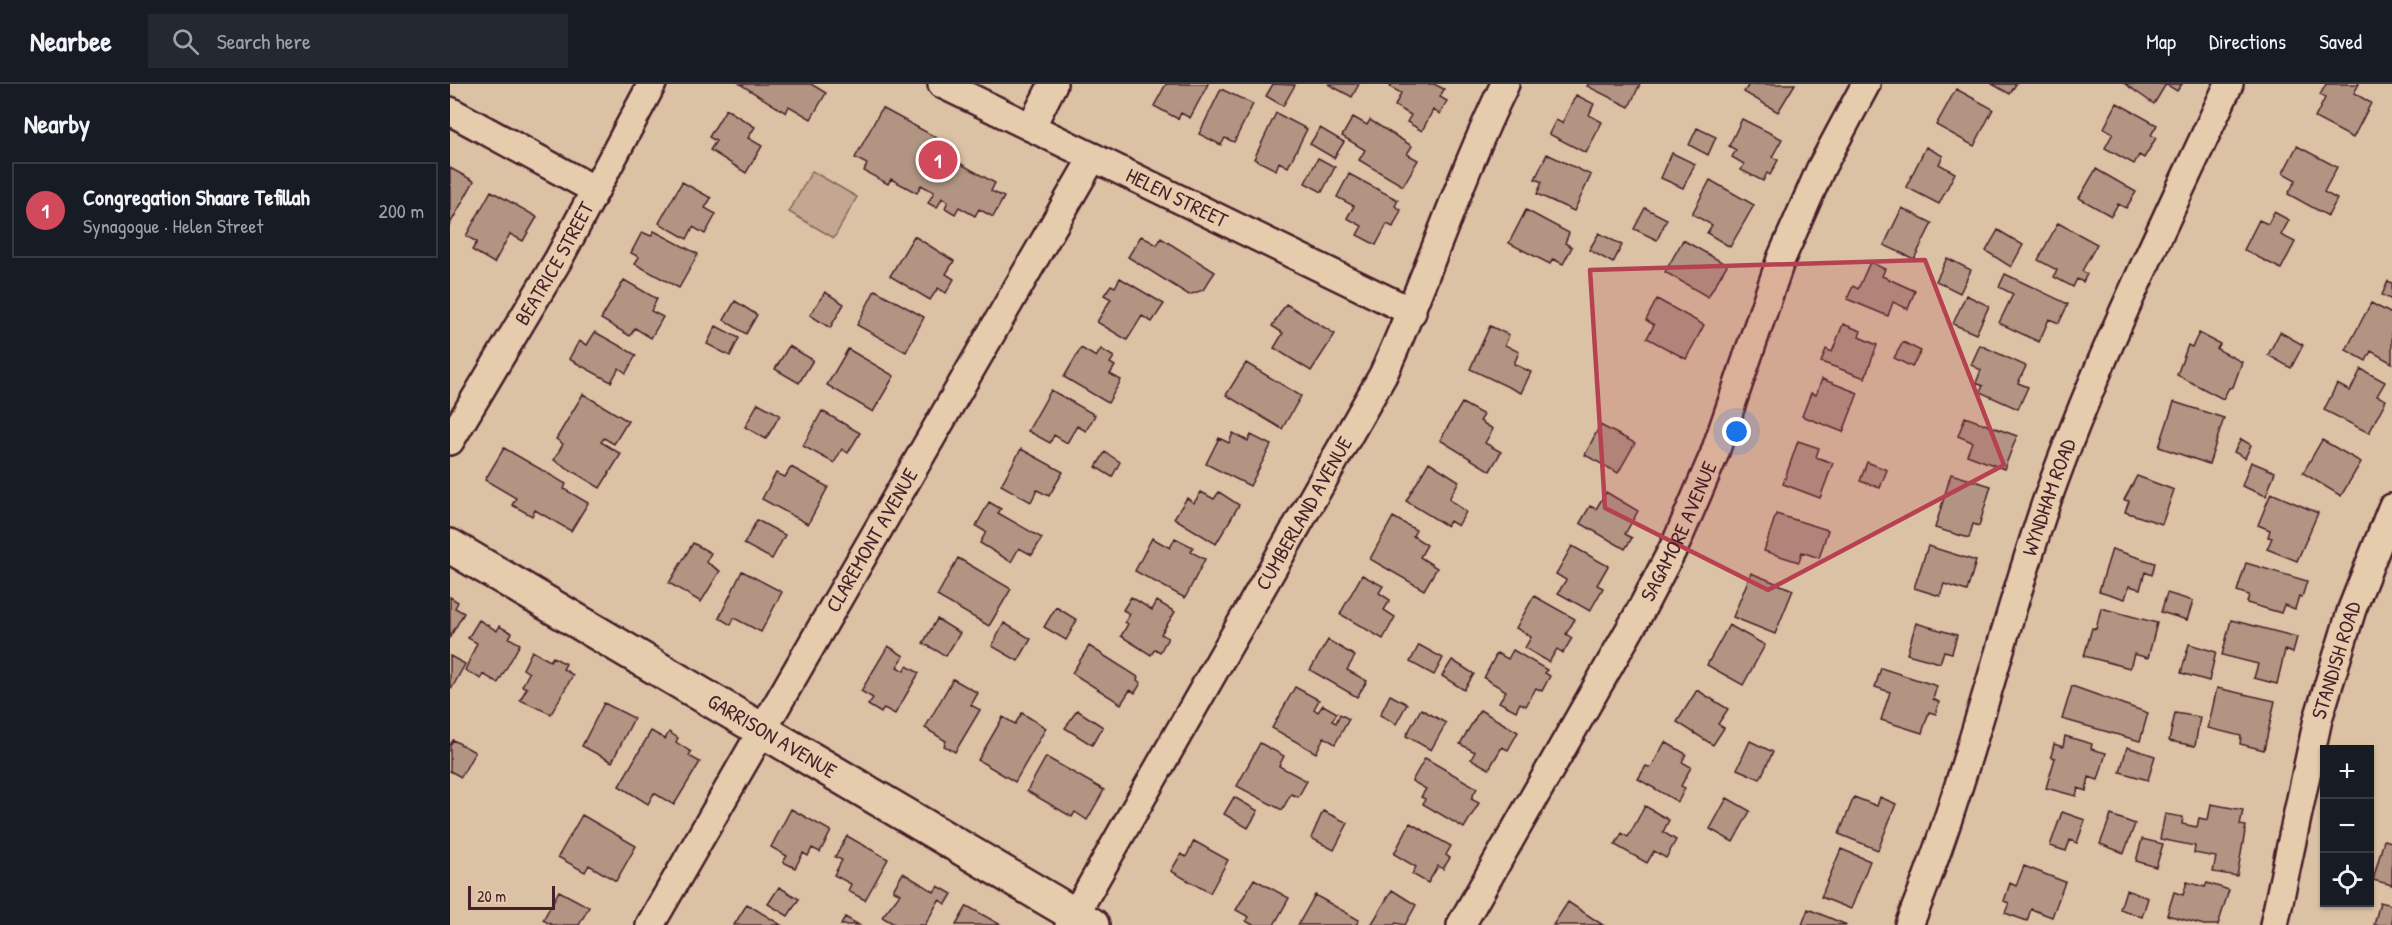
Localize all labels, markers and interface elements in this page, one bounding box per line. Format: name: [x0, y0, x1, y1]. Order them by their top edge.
search box: [148, 14, 568, 68]
text: Nearbee: [30, 22, 112, 60]
icon: search: [169, 25, 202, 58]
text: Search here: [217, 26, 311, 56]
text: Map: [2146, 27, 2176, 56]
text: Directions: [2209, 27, 2286, 56]
text: Saved: [2319, 27, 2362, 56]
text: Nearby: [24, 106, 90, 141]
pin: 1: [918, 138, 958, 182]
street label: HELEN STREET: [1121, 160, 1234, 235]
text: Congregation Shaare Tefillah: [83, 182, 310, 212]
street label: BEATRICE STREET: [507, 195, 601, 330]
text: 1: [42, 197, 49, 224]
text: 200 m: [379, 197, 424, 224]
text: Synagogue · Helen Street: [83, 212, 263, 239]
your location: [1722, 417, 1751, 446]
street label: CUMBERLAND AVENUE: [1248, 431, 1359, 595]
street label: WYNDHAM ROAD: [2014, 434, 2083, 559]
street label: SAGAMORE AVENUE: [1633, 457, 1724, 606]
street label: CLAREMONT AVENUE: [818, 463, 924, 618]
street label: STANDISH ROAD: [2304, 597, 2368, 723]
street label: GARRISON AVENUE: [702, 686, 842, 785]
map controls: [2320, 745, 2374, 907]
button: +: [2320, 745, 2374, 799]
button: −: [2320, 799, 2374, 853]
button: locate: [2320, 853, 2374, 907]
scale bar: [468, 883, 555, 910]
text: 20 m: [477, 885, 506, 907]

